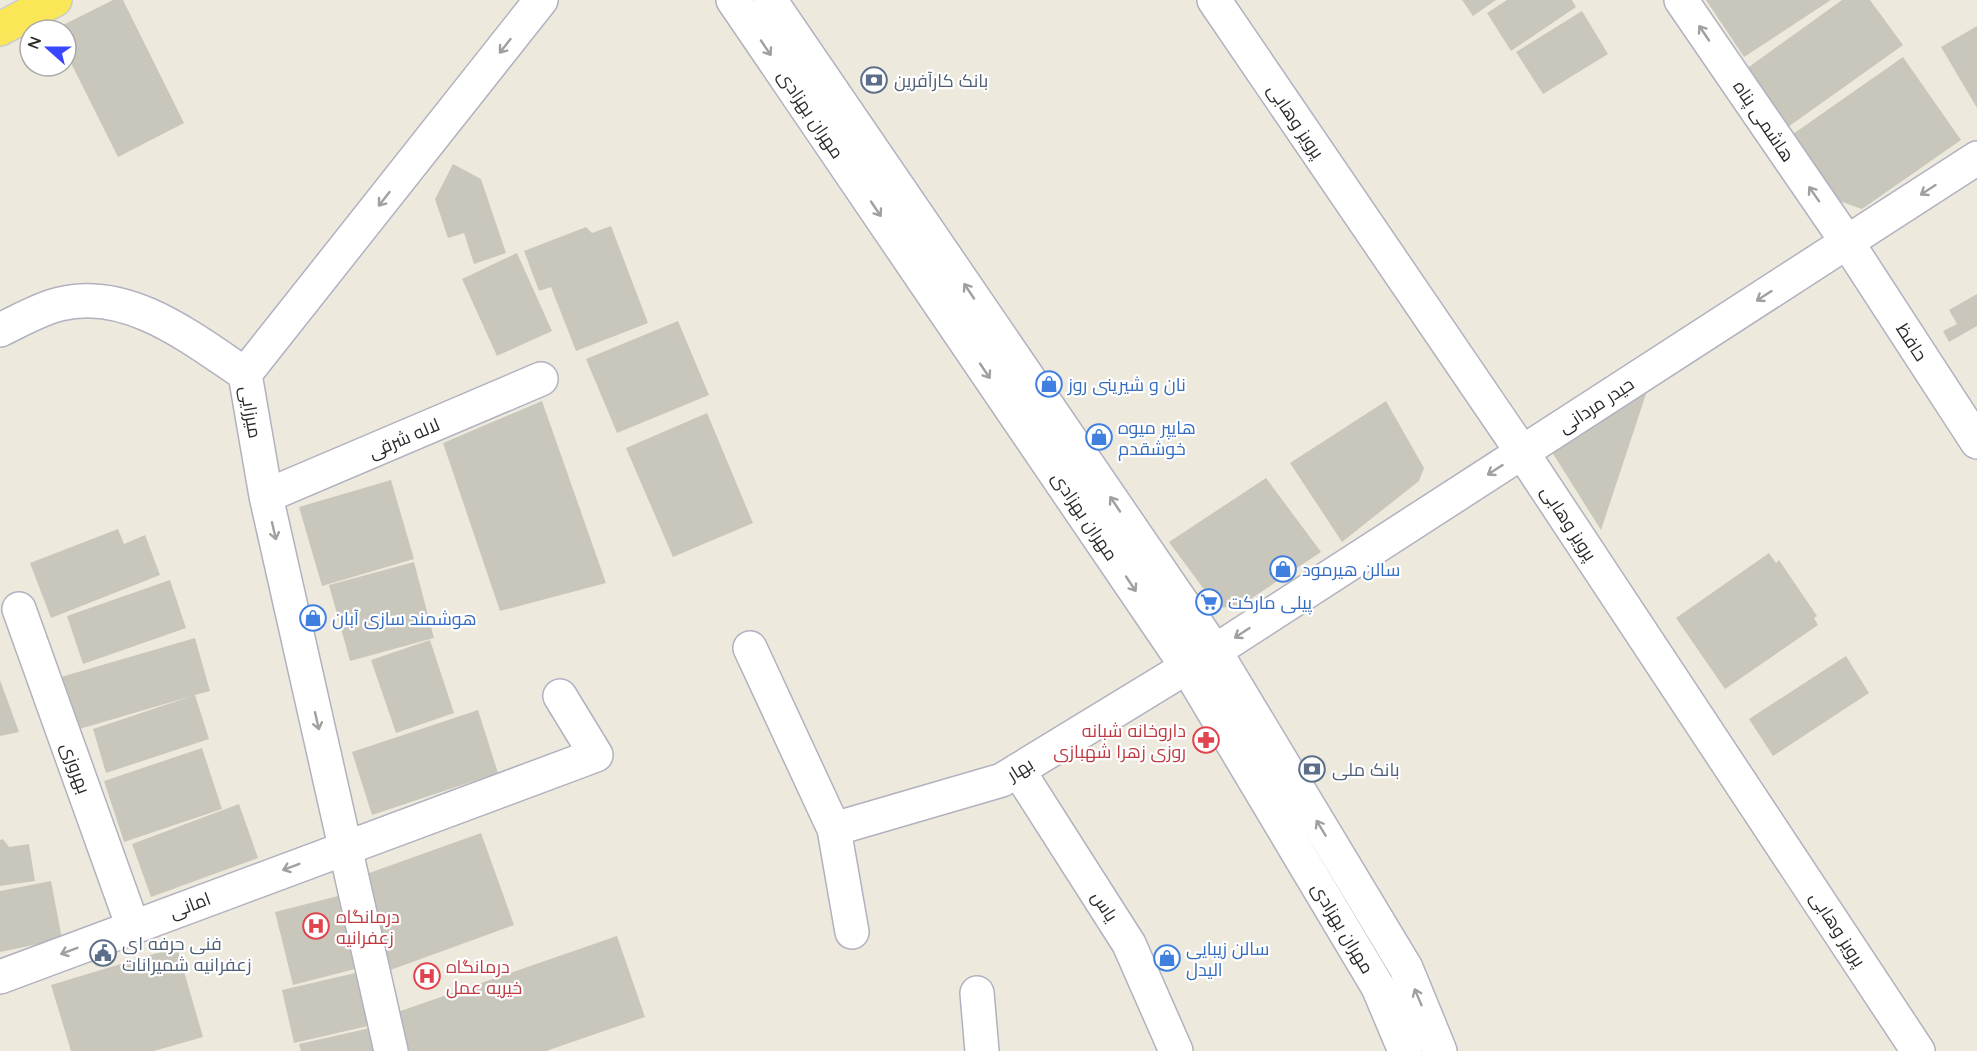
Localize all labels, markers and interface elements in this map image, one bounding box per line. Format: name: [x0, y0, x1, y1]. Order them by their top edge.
north arrow: [18, 18, 78, 78]
one-way arrow: [1697, 25, 1709, 42]
text: N: [23, 34, 45, 52]
one-way arrow: [498, 38, 512, 53]
one-way arrow: [760, 40, 772, 56]
street label: مهران بهزادی: [773, 65, 849, 163]
bank icon: بانک کارآفرین: [859, 65, 889, 95]
place label: بانک کارآفرین: [894, 69, 988, 92]
street label: هاشمی پناه: [1728, 76, 1800, 167]
street label: پرویز وهابی: [1262, 79, 1329, 164]
one-way arrow: [1920, 184, 1937, 196]
one-way arrow: [1808, 186, 1820, 202]
one-way arrow: [377, 190, 390, 206]
one-way arrow: [870, 201, 882, 217]
one-way arrow: [963, 284, 975, 300]
one-way arrow: [1756, 290, 1773, 302]
street label: حافظ: [1891, 319, 1933, 365]
one-way arrow: [979, 362, 992, 379]
shop icon: نان و شيرينى روز: [1034, 369, 1064, 399]
street label: حیدر مردانی: [1554, 372, 1638, 438]
place label: نان و شيرينى روز: [1067, 373, 1186, 396]
street label: میرزایی: [235, 384, 267, 440]
street label: لاله شرقی: [365, 413, 443, 463]
place label: هایپر میوه خوشقدم: [1118, 416, 1196, 461]
shop icon: هایپر میوه خوشقدم: [1084, 422, 1114, 452]
one-way arrow: [1487, 464, 1503, 476]
street label: مهران بهزادی: [1047, 467, 1123, 565]
street label: پرویز وهابی: [1535, 481, 1602, 566]
one-way arrow: [1109, 497, 1121, 513]
one-way arrow: [268, 522, 280, 541]
shop icon: سالن هیرمود: [1268, 554, 1298, 584]
place label: سالن هیرمود: [1302, 558, 1400, 581]
one-way arrow: [1125, 575, 1137, 592]
supermarket icon: پیلی مارکت: [1194, 587, 1224, 617]
place label: پیلی مارکت: [1228, 591, 1312, 615]
shop icon: هوشمند سازی آبان: [298, 603, 328, 633]
place label: هوشمند سازی آبان: [332, 607, 477, 630]
one-way arrow: [1234, 626, 1251, 639]
one-way arrow: [312, 711, 323, 731]
place label: داروخانه شبانه روزی زهرا شهبازی: [1053, 719, 1186, 763]
pharmacy icon: داروخانه شبانه روزی زهرا شهبازی: [1191, 725, 1221, 755]
street label: بهروزی: [56, 739, 96, 797]
street label: بهار: [1002, 752, 1037, 786]
bank icon: بانک ملی: [1297, 754, 1327, 784]
place label: بانک ملی: [1332, 758, 1400, 781]
one-way arrow: [1315, 820, 1327, 837]
one-way arrow: [282, 862, 301, 873]
street label: مهران بهزادی: [1307, 878, 1379, 978]
street label: یاس: [1087, 886, 1123, 926]
street label: امانی: [166, 887, 214, 923]
street label: پرویز وهابی: [1804, 887, 1871, 972]
place label: درمانگاه زعفرانیه: [336, 905, 400, 949]
hospital icon: درمانگاه زعفرانیه: [301, 911, 331, 941]
place label: فنی حرفه ای زعفرانیه شمیرانات: [122, 932, 251, 976]
place label: سالن زیبایی الیدل: [1186, 937, 1270, 981]
public building icon: فنی حرفه ای زعفرانیه شمیرانات: [88, 938, 118, 968]
shop icon: سالن زیبایی الیدل: [1152, 943, 1182, 973]
one-way arrow: [60, 946, 79, 957]
place label: درمانگاه خیریه عمل: [446, 955, 522, 999]
hospital icon: درمانگاه خیریه عمل: [412, 961, 442, 991]
one-way arrow: [1412, 988, 1423, 1007]

